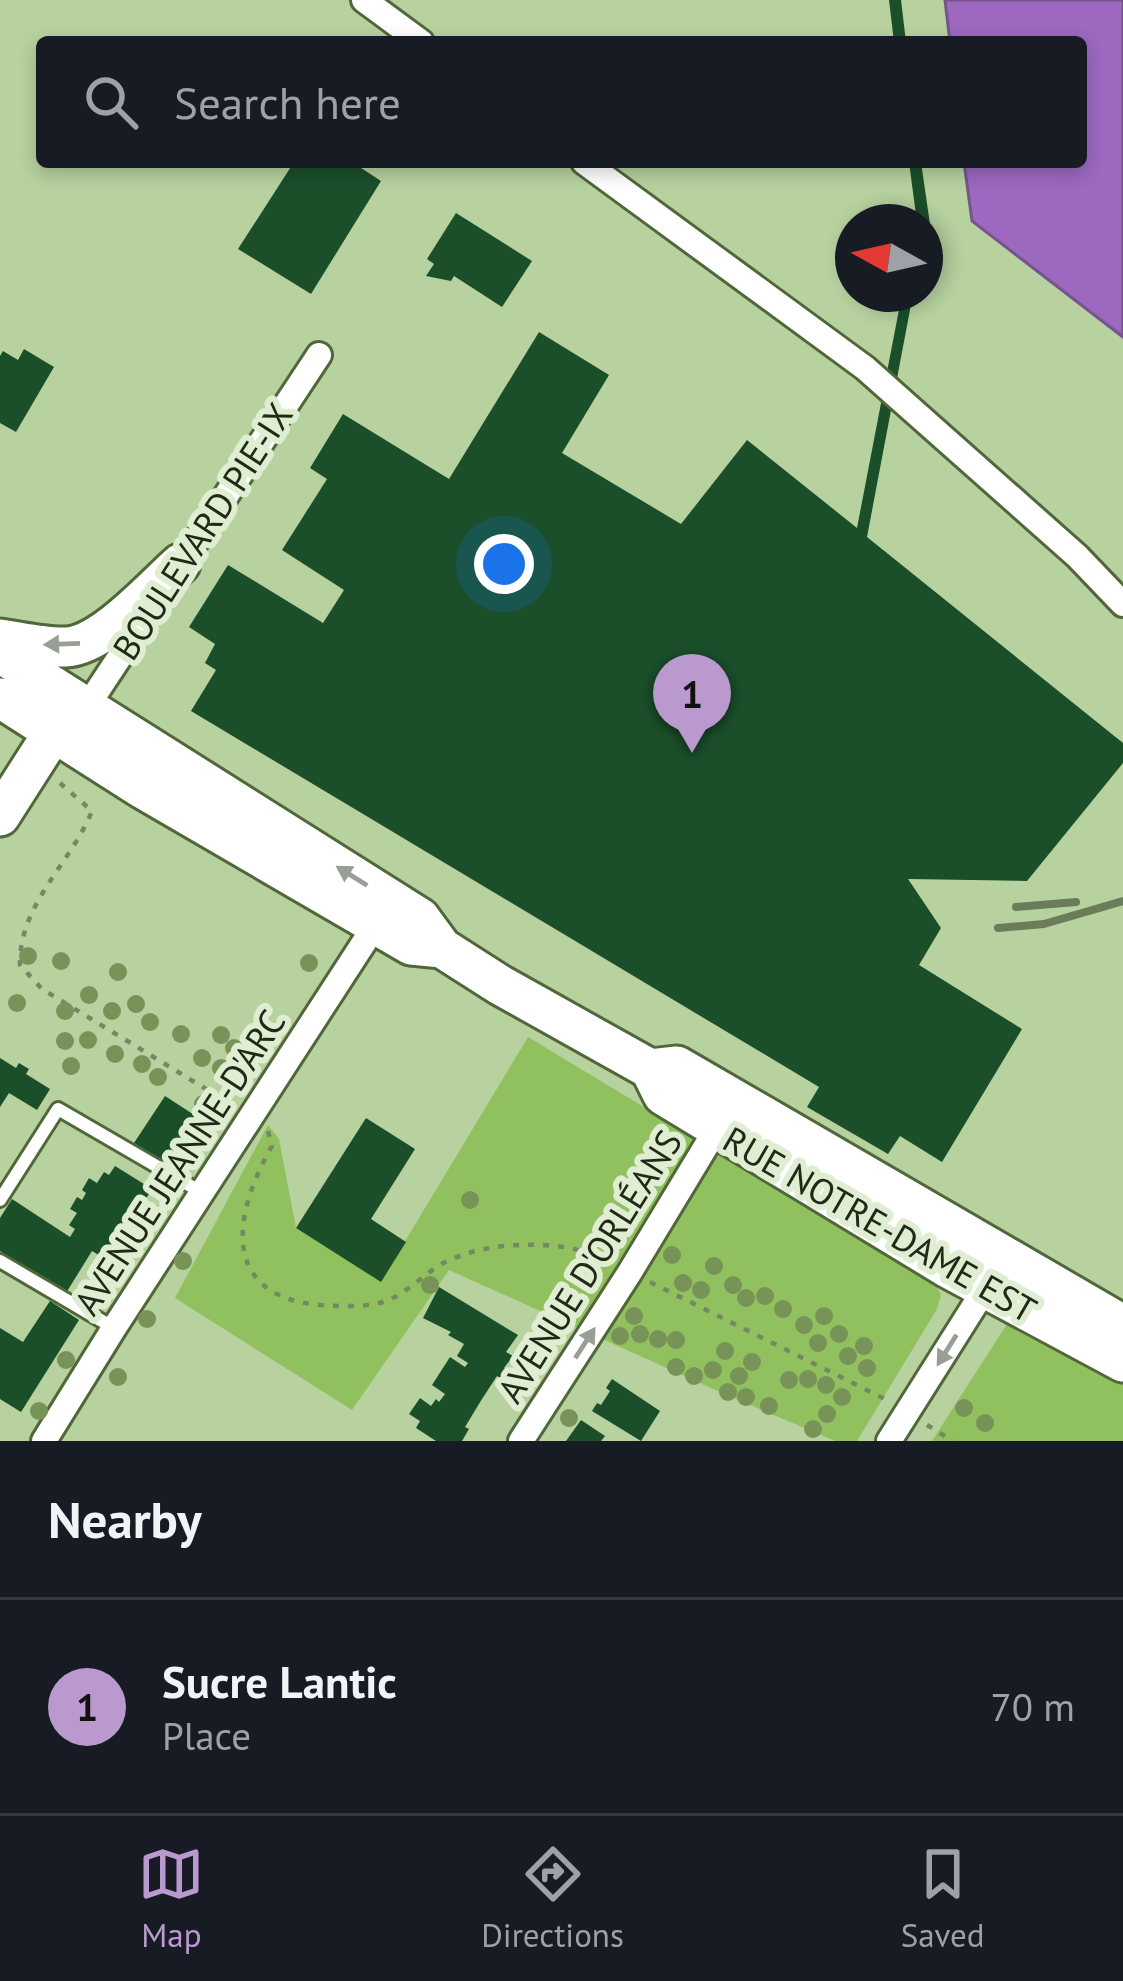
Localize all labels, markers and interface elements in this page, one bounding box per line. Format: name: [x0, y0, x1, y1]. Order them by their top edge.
search box: [36, 36, 1087, 168]
icon: search: [78, 69, 144, 135]
text: Search here: [174, 73, 401, 131]
north arrow: [835, 204, 943, 312]
street label: BOULEVARD PIE-IX: [101, 394, 303, 668]
your location: [474, 534, 534, 594]
one-way arrow: [43, 635, 81, 654]
pin: 1: [653, 654, 731, 753]
one-way arrow: [336, 866, 369, 888]
street label: AVENUE JEANNE-D'ARC: [63, 1001, 295, 1323]
street label: RUE NOTRE-DAME EST: [715, 1115, 1045, 1333]
street label: AVENUE D'ORLÉANS: [486, 1121, 692, 1411]
one-way arrow: [573, 1326, 595, 1359]
one-way arrow: [936, 1334, 958, 1367]
text: Nearby: [48, 1486, 202, 1552]
text: Sucre Lantic: [162, 1652, 397, 1710]
text: 1: [76, 1681, 98, 1732]
text: 70 m: [990, 1681, 1075, 1732]
text: Place: [162, 1710, 251, 1761]
tab: Map: [138, 1841, 204, 1956]
tab: Directions: [481, 1841, 624, 1956]
tab: Saved: [901, 1841, 985, 1956]

